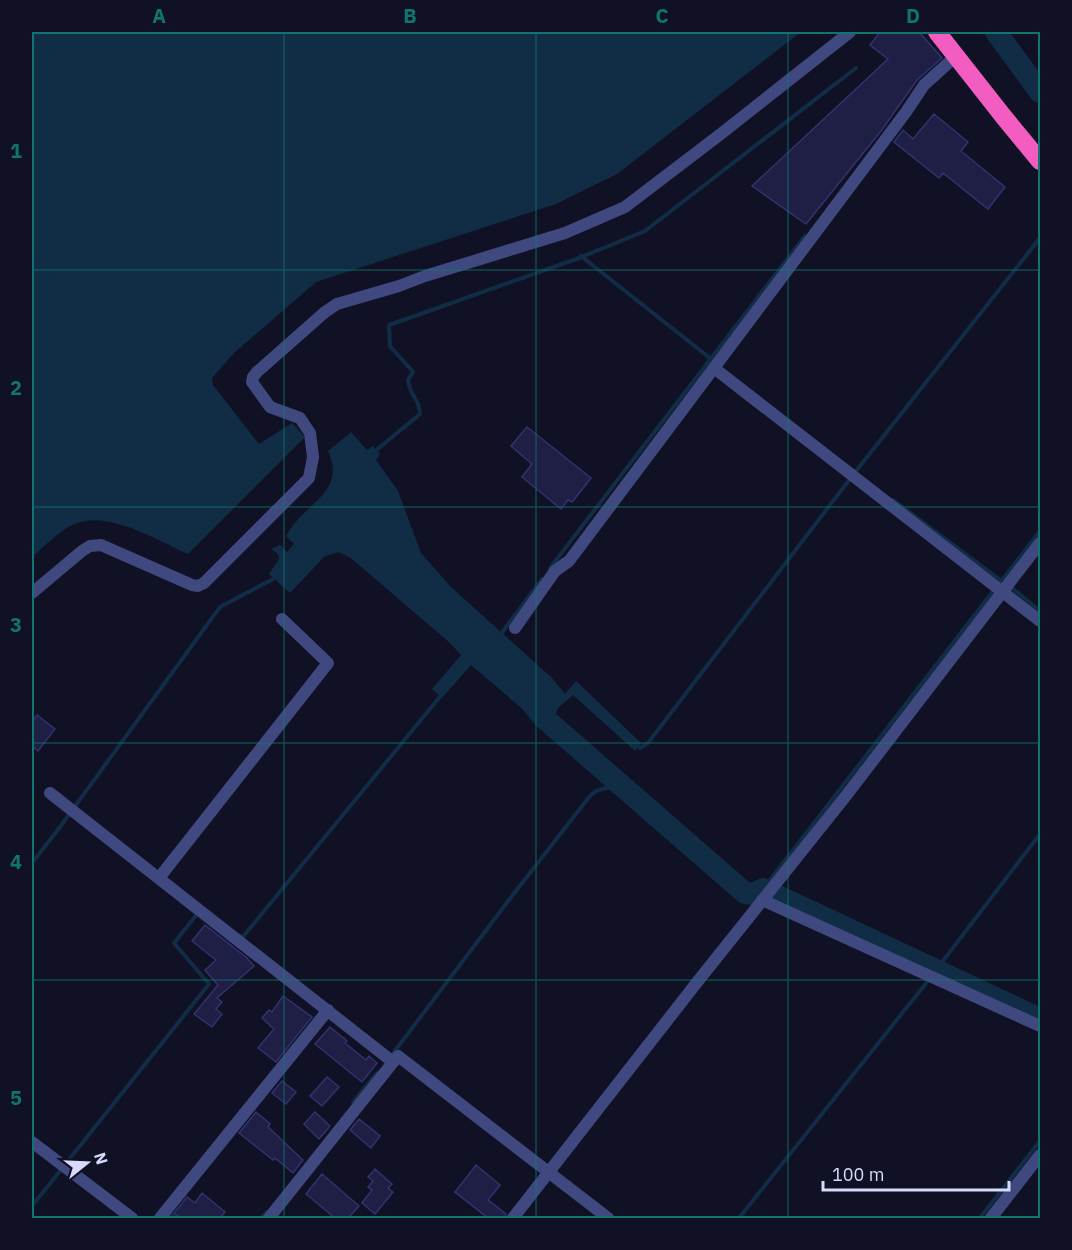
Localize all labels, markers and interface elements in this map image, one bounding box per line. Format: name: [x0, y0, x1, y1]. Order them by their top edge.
text: A: [152, 2, 166, 29]
text: B: [403, 2, 417, 29]
text: C: [655, 2, 669, 29]
text: D: [906, 2, 920, 29]
text: 1: [10, 137, 22, 164]
text: 2: [10, 374, 22, 401]
text: 3: [10, 611, 22, 638]
text: 4: [10, 848, 22, 875]
text: 5: [10, 1084, 22, 1111]
north arrow: [57, 1133, 117, 1193]
text: N: [90, 1150, 113, 1167]
scale bar: [823, 1154, 1009, 1192]
text: 100 m: [832, 1163, 884, 1186]

